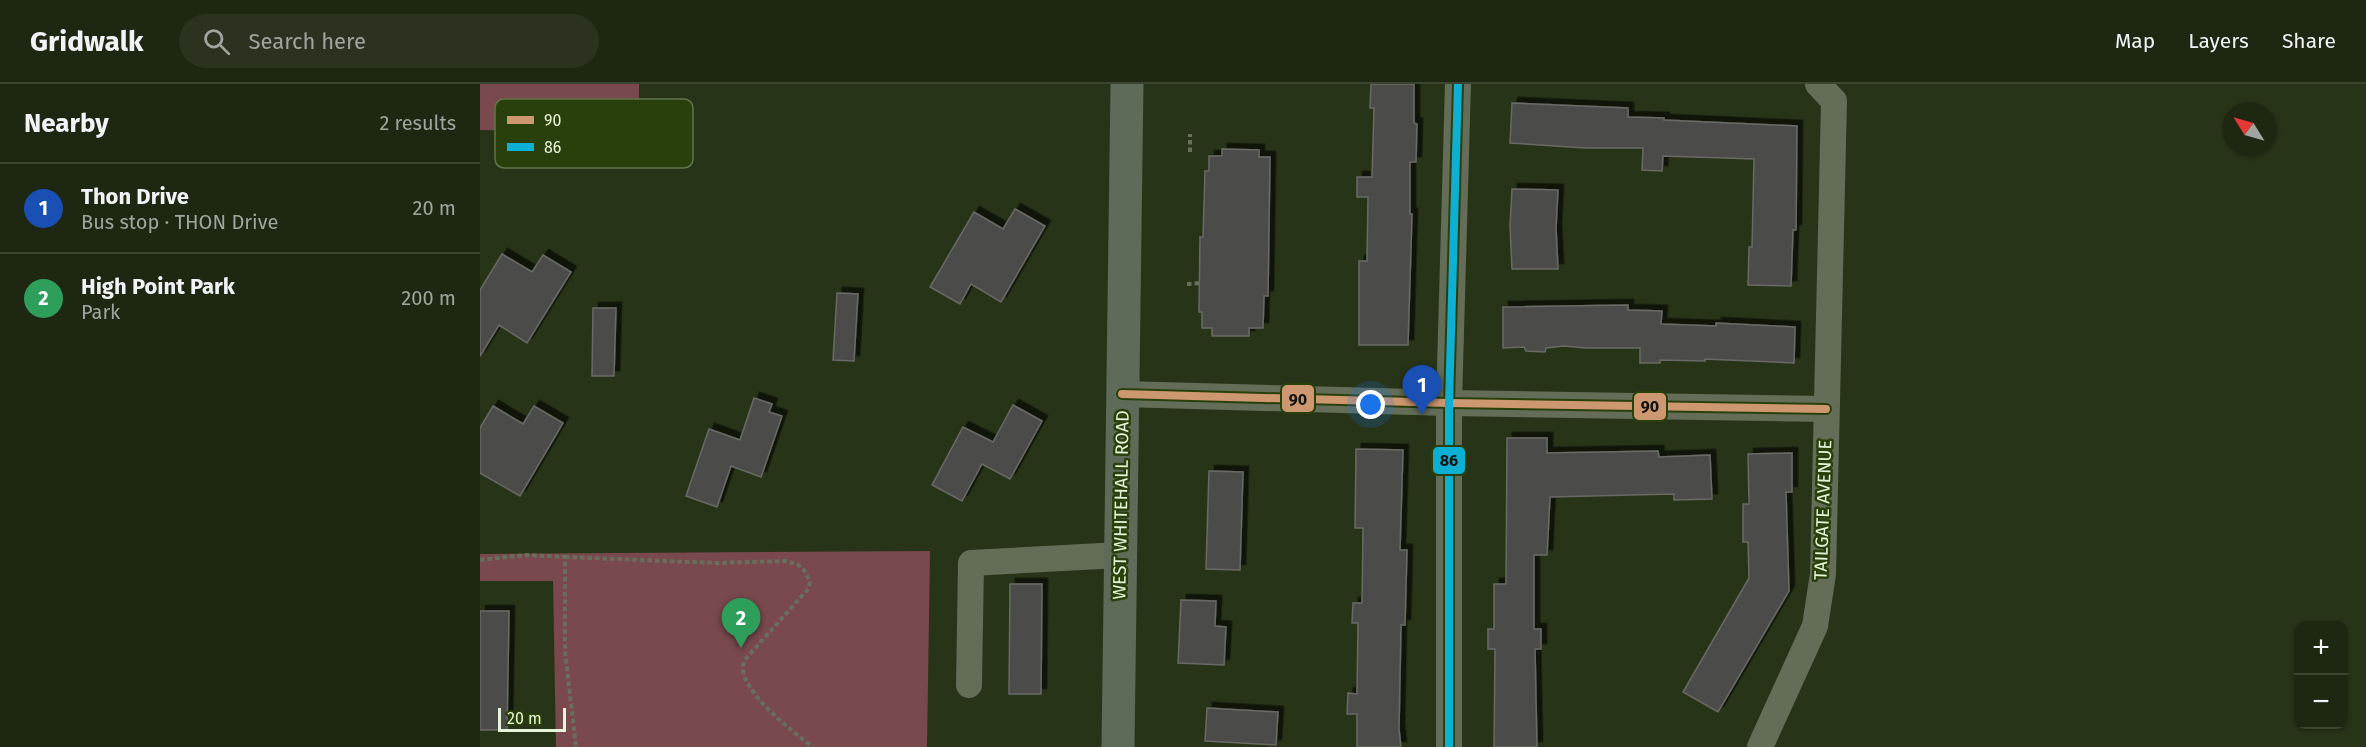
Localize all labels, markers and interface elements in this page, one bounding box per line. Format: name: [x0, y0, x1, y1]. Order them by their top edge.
search box: [179, 14, 599, 68]
text: Gridwalk: [30, 25, 143, 58]
icon: search: [200, 25, 233, 58]
text: Search here: [248, 28, 366, 55]
text: Map: [2115, 28, 2155, 54]
text: Layers: [2188, 28, 2249, 54]
text: Share: [2282, 28, 2336, 54]
legend: [495, 99, 693, 168]
north arrow: [2222, 102, 2276, 156]
text: Nearby: [24, 108, 109, 139]
text: 2 results: [379, 111, 456, 135]
text: 90: [544, 111, 561, 130]
text: 86: [544, 138, 561, 157]
text: Thon Drive: [81, 183, 189, 210]
text: 1: [39, 196, 48, 220]
text: 20 m: [413, 196, 456, 220]
text: Bus stop · THON Drive: [81, 210, 278, 234]
text: High Point Park: [81, 273, 235, 300]
text: 2: [38, 286, 49, 310]
text: 200 m: [401, 286, 456, 310]
text: Park: [81, 300, 120, 324]
pin: 1: [1402, 366, 1442, 415]
line badge: 90: [1281, 384, 1315, 413]
text: 90: [1289, 390, 1307, 409]
your location: [1356, 390, 1385, 419]
line badge: 90: [1633, 392, 1667, 421]
text: 90: [1641, 397, 1659, 416]
street label: WEST WHITEHALL ROAD: [1108, 410, 1134, 600]
street label: TAILGATE AVENUE: [1810, 440, 1836, 580]
line badge: 86: [1432, 446, 1466, 475]
text: 86: [1440, 451, 1458, 470]
pin: 2: [722, 598, 760, 648]
map controls: [2294, 621, 2348, 729]
button: +: [2294, 621, 2348, 675]
button: −: [2294, 675, 2348, 729]
scale bar: [498, 705, 566, 732]
text: 20 m: [507, 709, 542, 728]

